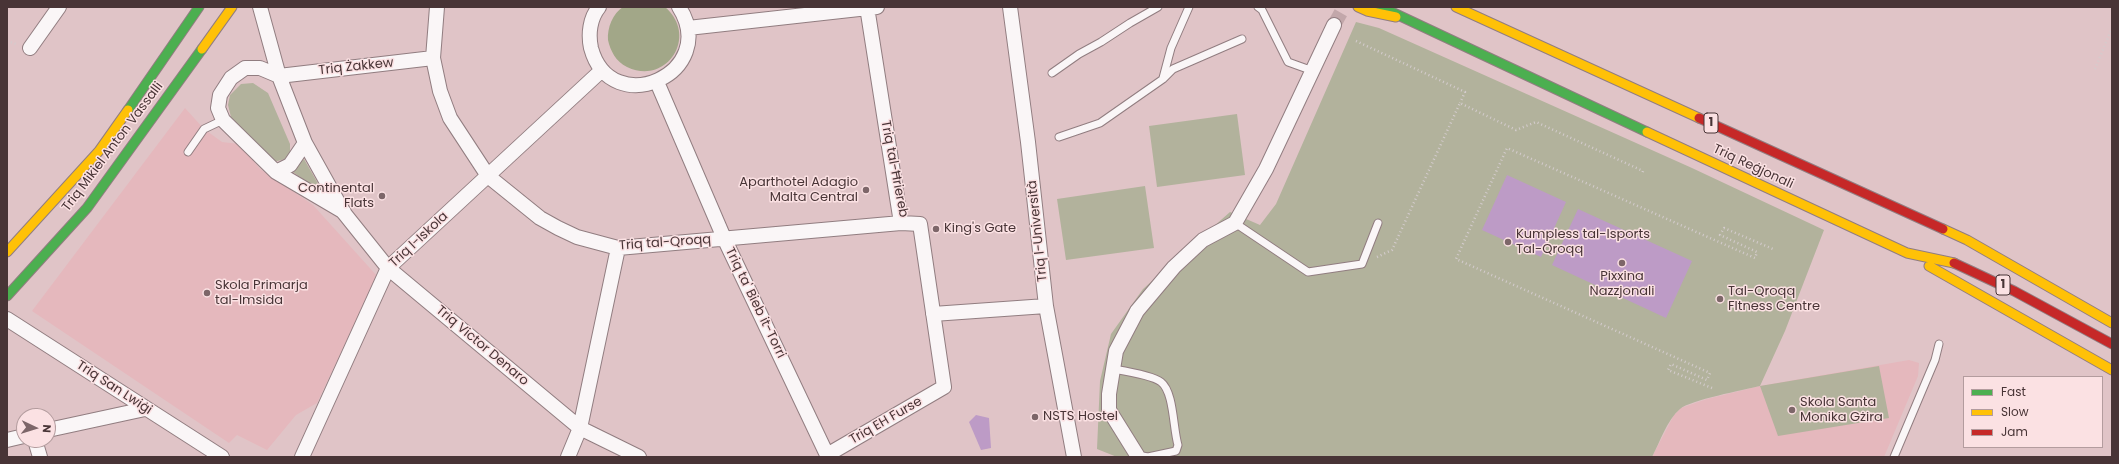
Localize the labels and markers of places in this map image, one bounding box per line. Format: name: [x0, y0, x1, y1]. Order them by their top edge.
place label: Aparthotel Adagio Malta Central: [739, 175, 858, 206]
place label: Continental Flats: [298, 181, 374, 212]
marker: Aparthotel Adagio Malta Central: [861, 185, 871, 195]
marker: Continental Flats: [377, 191, 387, 201]
place label: King's Gate: [944, 221, 1016, 237]
marker: King's Gate: [931, 224, 941, 234]
place label: Kumpless tal-Isports Tal-Qroqq: [1516, 227, 1650, 258]
marker: Kumpless tal-Isports Tal-Qroqq: [1503, 237, 1513, 247]
marker: Pixxina Nazzjonali: [1617, 258, 1627, 268]
place label: Pixxina Nazzjonali: [1590, 269, 1654, 300]
place label: Skola Primarja tal-Imsida: [215, 278, 308, 309]
place label: Tal-Qroqq FItness Centre: [1728, 284, 1820, 315]
marker: Skola Primarja tal-Imsida: [202, 288, 212, 298]
marker: Tal-Qroqq FItness Centre: [1715, 294, 1725, 304]
place label: Skola Santa Monika Gżira: [1800, 395, 1883, 426]
marker: Skola Santa Monika Gżira: [1787, 405, 1797, 415]
place label: NSTS Hostel: [1043, 409, 1118, 425]
marker: NSTS Hostel: [1030, 412, 1040, 422]

